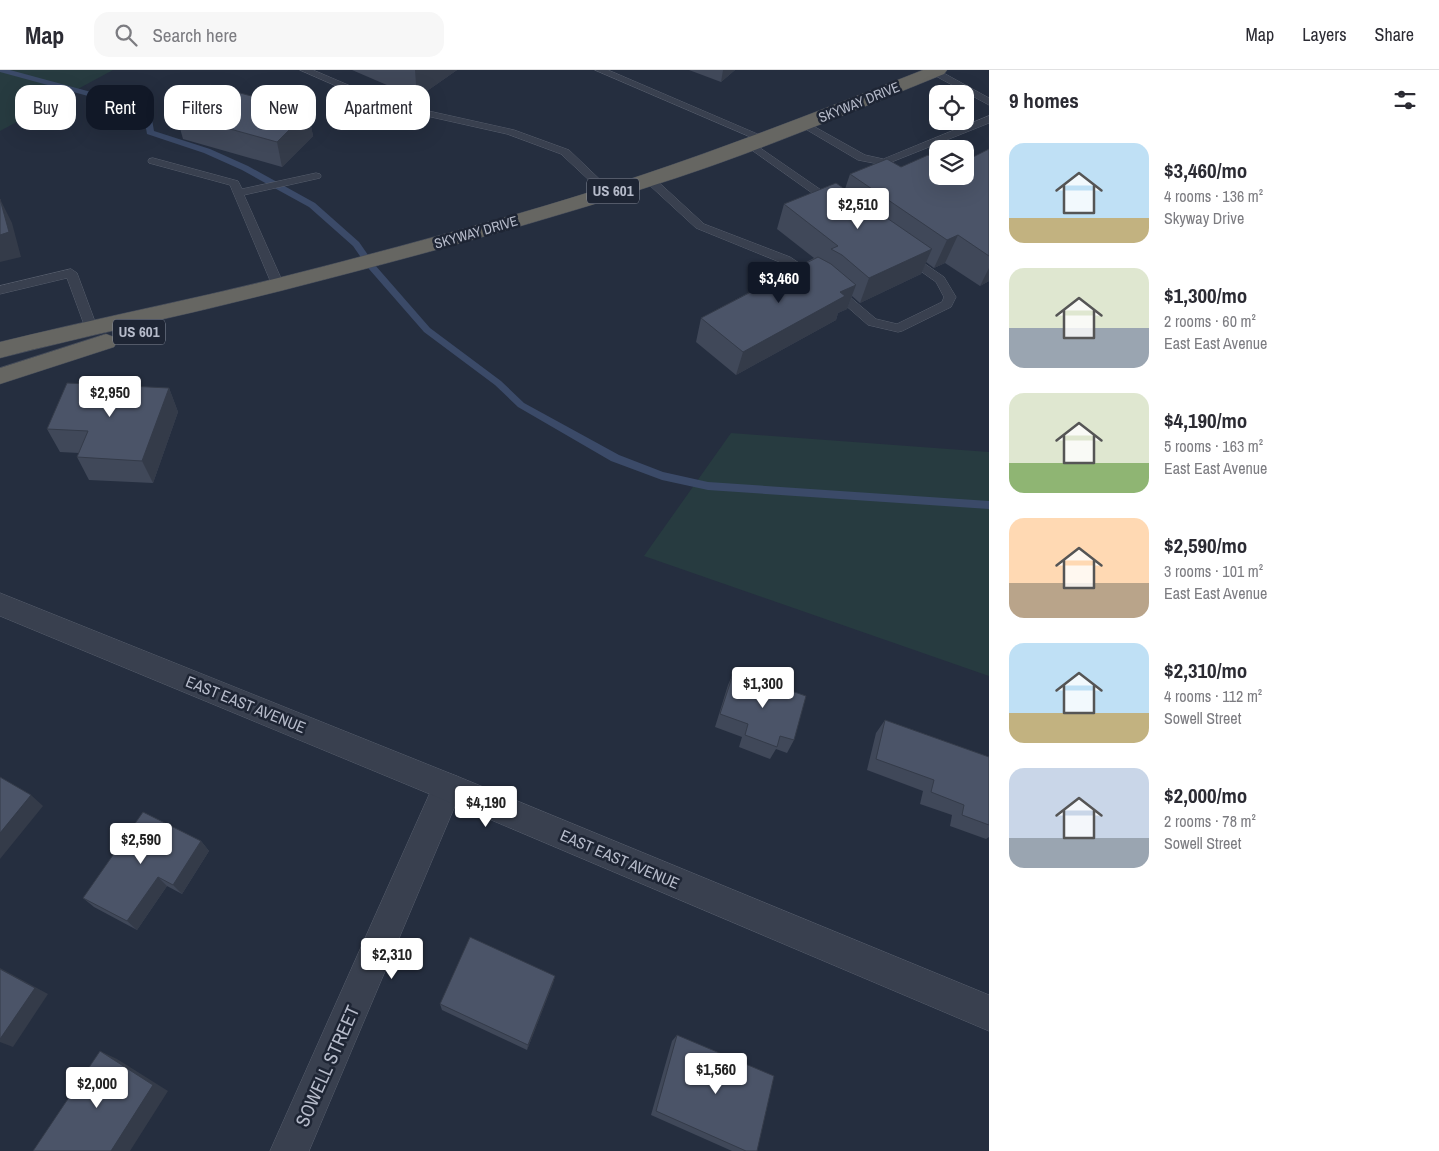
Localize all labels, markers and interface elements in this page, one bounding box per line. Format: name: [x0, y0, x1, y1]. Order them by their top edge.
search box: [94, 12, 444, 57]
text: Map: [25, 19, 64, 51]
icon: search: [112, 21, 140, 49]
text: Search here: [152, 22, 237, 48]
text: Map: [1246, 22, 1274, 47]
text: Layers: [1302, 22, 1347, 47]
text: Share: [1375, 22, 1414, 47]
street label: SKYWAY DRIVE: [816, 78, 902, 126]
chip: Buy: [15, 85, 76, 130]
chip: Rent: [86, 85, 154, 130]
chip: Filters: [164, 85, 241, 130]
chip: New: [251, 85, 316, 130]
chip: Apartment: [326, 85, 430, 130]
map controls: [929, 85, 974, 185]
button: locate: [929, 85, 974, 130]
text: 9 homes: [1009, 86, 1079, 115]
icon: filters: [1391, 86, 1419, 114]
button: layers: [929, 140, 974, 185]
text: $3,460/mo: [1164, 156, 1247, 185]
icon: home: [1049, 163, 1109, 223]
road number: US 601: [587, 178, 639, 204]
text: 4 rooms · 136 m²: [1164, 185, 1263, 207]
pin: $2,510: [817, 188, 899, 230]
text: $2,510: [838, 193, 878, 215]
text: Skyway Drive: [1164, 207, 1244, 229]
street label: SKYWAY DRIVE: [432, 212, 520, 252]
pin: $3,460: [738, 262, 820, 304]
text: $3,460: [759, 267, 799, 289]
text: $1,300/mo: [1164, 281, 1247, 310]
icon: home: [1049, 288, 1109, 348]
text: 2 rooms · 60 m²: [1164, 310, 1256, 332]
road number: US 601: [113, 320, 165, 344]
text: East East Avenue: [1164, 332, 1267, 354]
pin: $2,950: [69, 376, 151, 418]
text: $2,950: [90, 381, 130, 403]
text: $4,190/mo: [1164, 406, 1247, 435]
icon: home: [1049, 413, 1109, 473]
text: 5 rooms · 163 m²: [1164, 435, 1263, 457]
text: East East Avenue: [1164, 457, 1267, 479]
text: $2,590/mo: [1164, 531, 1247, 560]
icon: home: [1049, 538, 1109, 598]
text: 3 rooms · 101 m²: [1164, 560, 1263, 582]
text: East East Avenue: [1164, 582, 1267, 604]
text: $2,310/mo: [1164, 656, 1247, 685]
icon: home: [1049, 663, 1109, 723]
pin: $1,300: [722, 666, 804, 709]
street label: EAST EAST AVENUE: [183, 670, 309, 738]
text: $1,300: [743, 672, 783, 694]
text: 4 rooms · 112 m²: [1164, 685, 1262, 707]
text: Sowell Street: [1164, 707, 1241, 729]
text: $2,000/mo: [1164, 781, 1247, 810]
pin: $4,190: [445, 786, 527, 828]
icon: home: [1049, 788, 1109, 848]
text: $4,190: [466, 791, 506, 813]
text: 2 rooms · 78 m²: [1164, 810, 1256, 832]
pin: $2,590: [100, 822, 182, 865]
street label: EAST EAST AVENUE: [557, 824, 683, 894]
text: $2,590: [121, 828, 161, 850]
text: Sowell Street: [1164, 832, 1241, 854]
pin: $2,310: [351, 938, 433, 980]
text: $2,310: [372, 943, 412, 965]
street label: SOWELL STREET: [289, 1001, 366, 1131]
pin: $1,560: [675, 1052, 757, 1095]
text: $1,560: [696, 1058, 736, 1080]
pin: $2,000: [56, 1066, 138, 1109]
text: $2,000: [77, 1072, 117, 1094]

